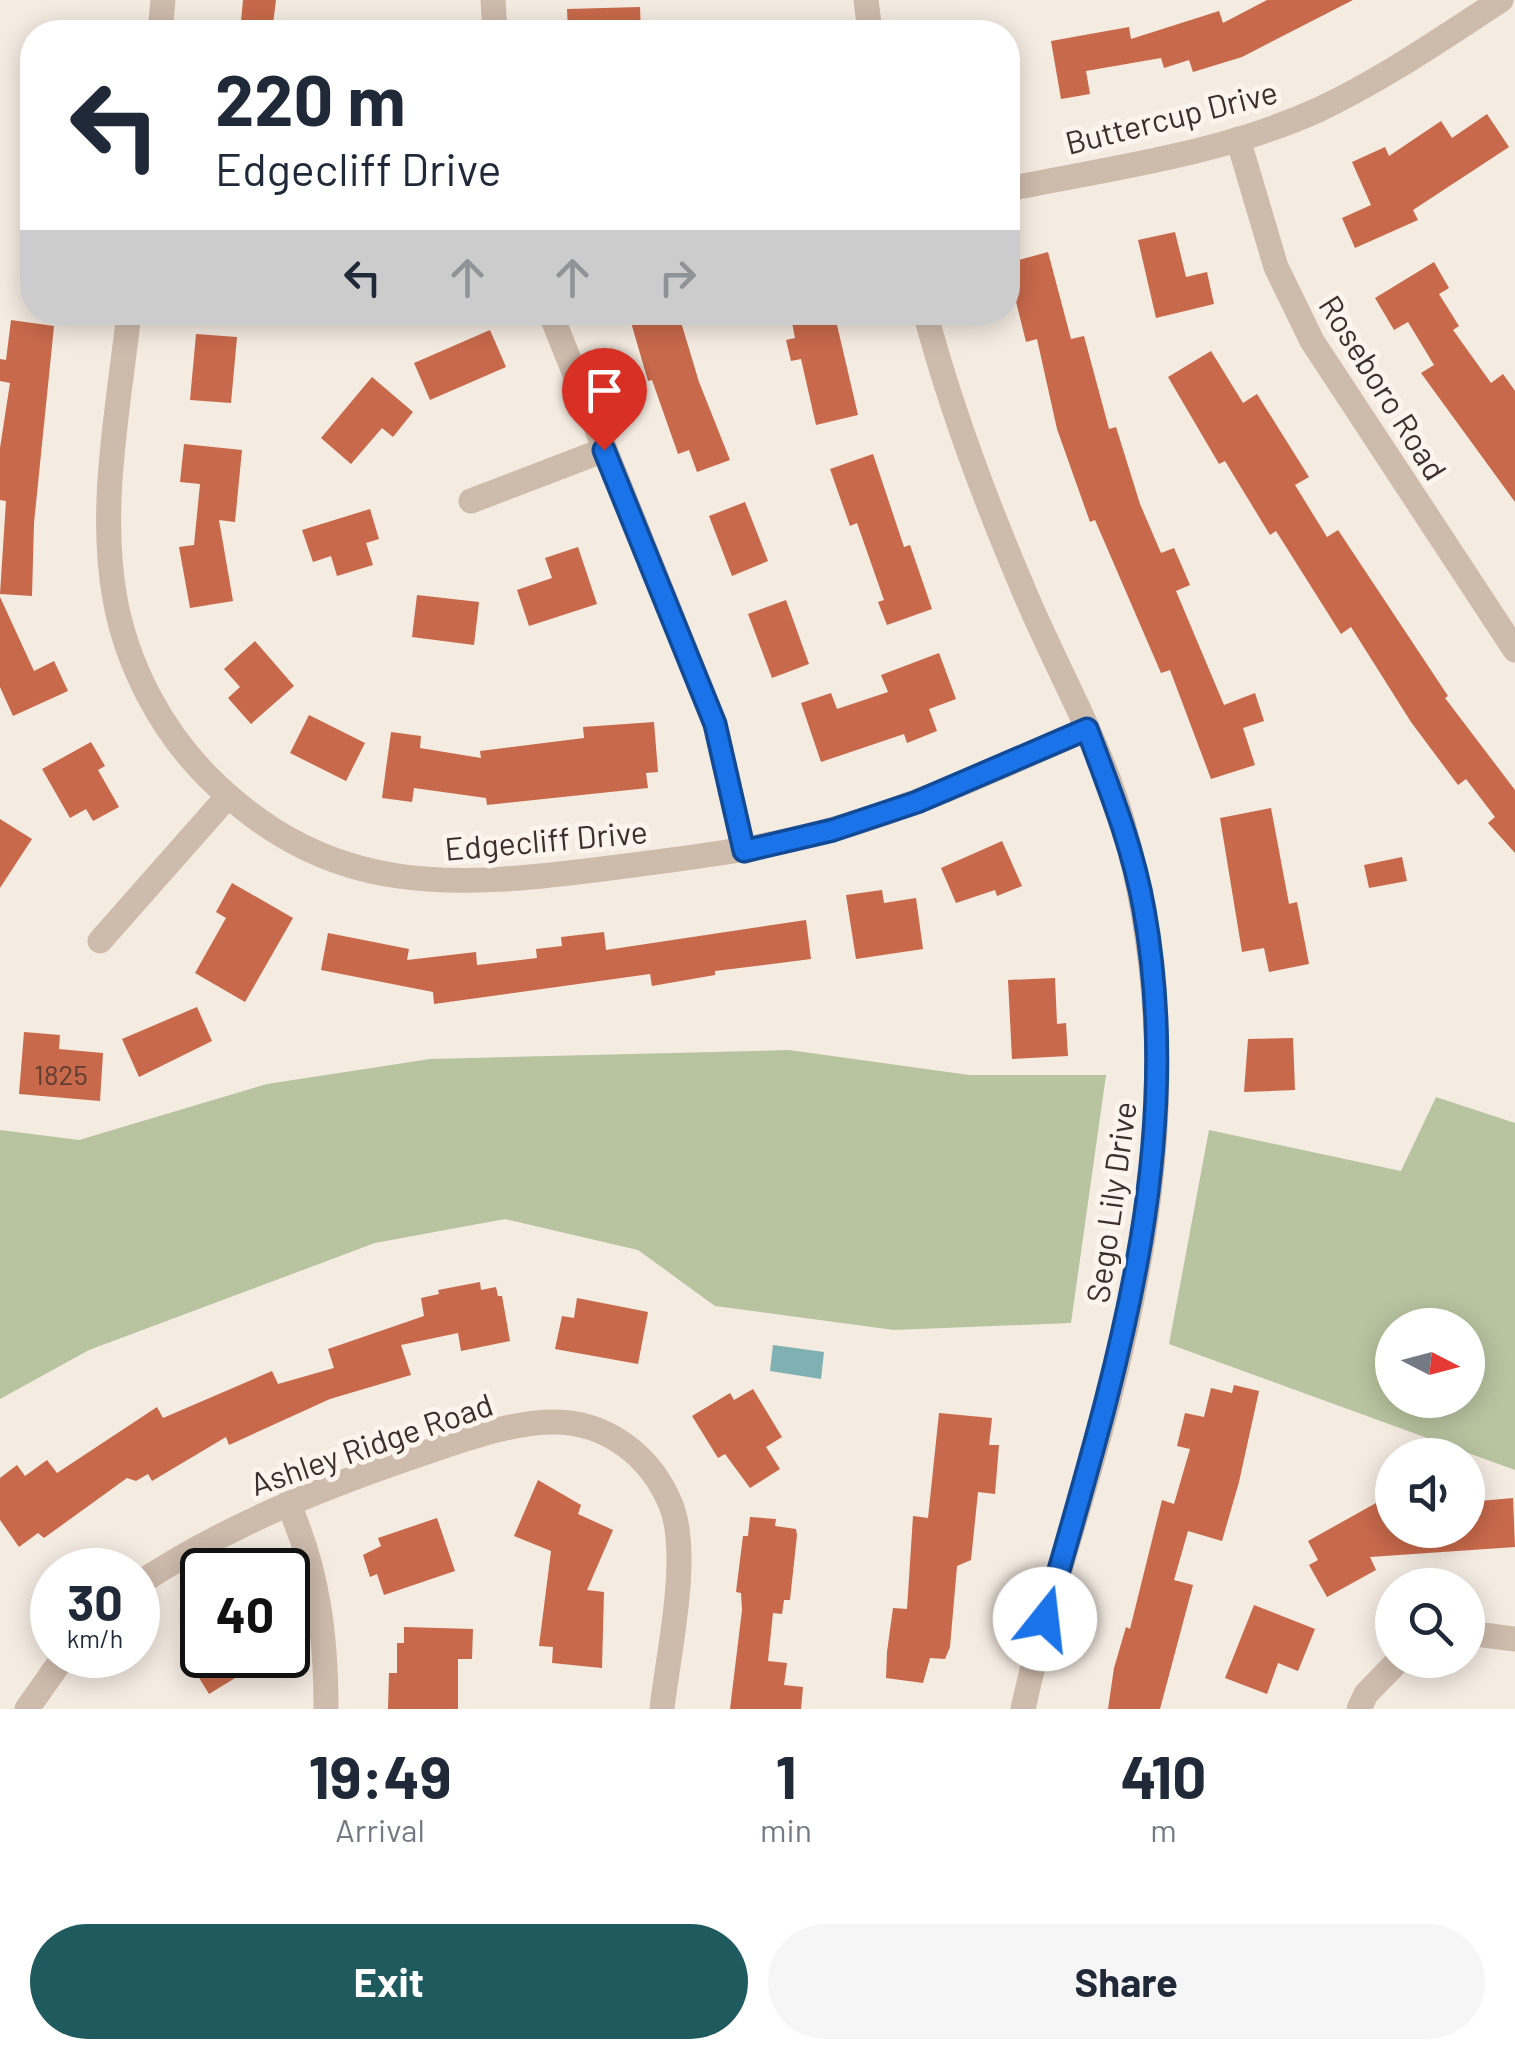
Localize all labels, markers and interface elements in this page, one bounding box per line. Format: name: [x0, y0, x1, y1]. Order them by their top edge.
text: 220 m: [215, 56, 406, 140]
icon: left: [50, 60, 180, 190]
street label: Buttercup Drive: [1061, 71, 1281, 161]
text: Edgecliff Drive: [215, 141, 501, 195]
icon: left: [335, 250, 390, 305]
icon: ahead: [440, 250, 495, 305]
icon: ahead: [545, 250, 600, 305]
icon: right: [650, 250, 705, 305]
street label: Roseboro Road: [1312, 288, 1456, 486]
pin: [562, 348, 647, 451]
icon: arrive: [577, 363, 632, 418]
street label: Edgecliff Drive: [443, 811, 649, 867]
house number: 1825: [34, 1057, 88, 1091]
street label: Sego Lily Drive: [1077, 1099, 1143, 1305]
north arrow: [1375, 1308, 1485, 1418]
map controls: [1375, 1308, 1485, 1678]
street label: Ashley Ridge Road: [245, 1384, 497, 1502]
button: sound: [1375, 1438, 1485, 1548]
speed limit sign: 40: [180, 1548, 310, 1678]
position arrow: [993, 1567, 1097, 1671]
button: search: [1375, 1568, 1485, 1678]
text: 30: [67, 1571, 123, 1631]
text: km/h: [67, 1623, 123, 1653]
text: 19:49: [309, 1739, 452, 1811]
text: 1: [775, 1739, 797, 1811]
text: 410: [1120, 1739, 1206, 1811]
text: Arrival: [335, 1810, 425, 1848]
text: min: [760, 1810, 812, 1848]
text: m: [1150, 1810, 1177, 1848]
button: Exit: [30, 1924, 748, 2039]
button: Share: [768, 1924, 1485, 2039]

